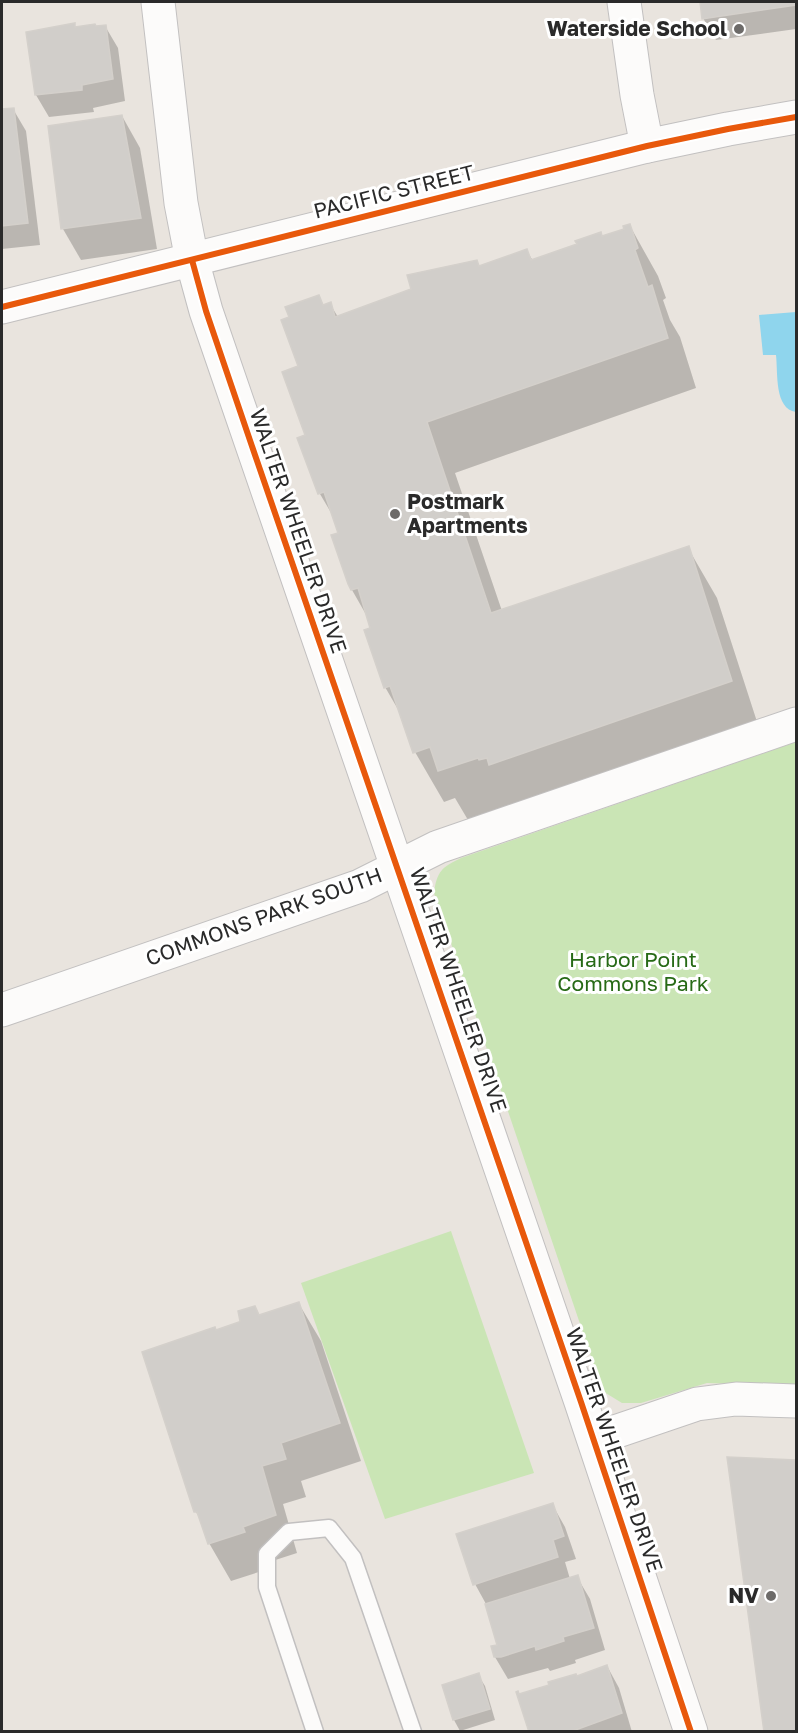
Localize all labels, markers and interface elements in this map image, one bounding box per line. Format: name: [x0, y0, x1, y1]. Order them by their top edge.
place label: Waterside School: [547, 15, 727, 41]
marker: Waterside School: [732, 22, 746, 36]
street label: PACIFIC STREET: [311, 159, 477, 224]
street label: WALTER WHEELER DRIVE: [245, 405, 353, 656]
place label: Postmark Apartments: [407, 488, 528, 538]
marker: Postmark Apartments: [388, 507, 402, 521]
street label: COMMONS PARK SOUTH: [142, 861, 385, 971]
street label: WALTER WHEELER DRIVE: [405, 864, 513, 1115]
park label: Harbor Point Commons Park: [557, 946, 709, 996]
street label: WALTER WHEELER DRIVE: [561, 1324, 669, 1575]
place label: NV: [728, 1582, 759, 1608]
marker: NV: [764, 1589, 778, 1603]

